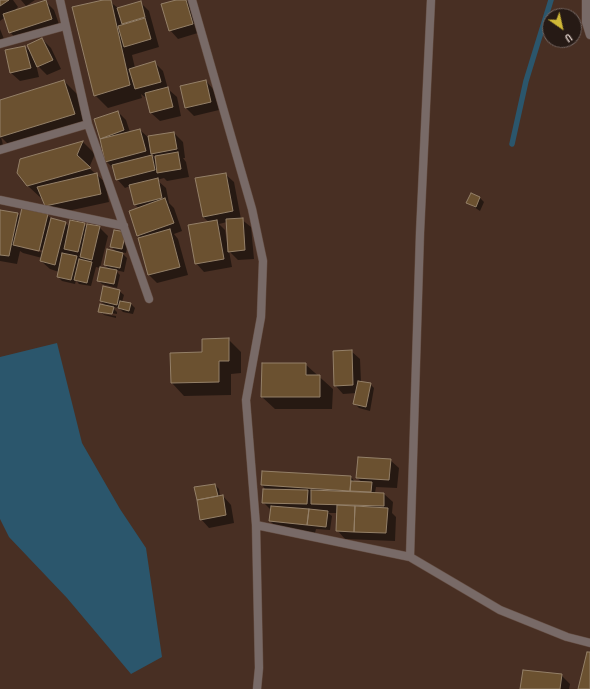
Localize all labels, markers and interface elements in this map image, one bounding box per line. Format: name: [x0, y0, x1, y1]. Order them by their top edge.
north arrow: [542, 8, 582, 48]
text: U: [562, 31, 574, 45]

